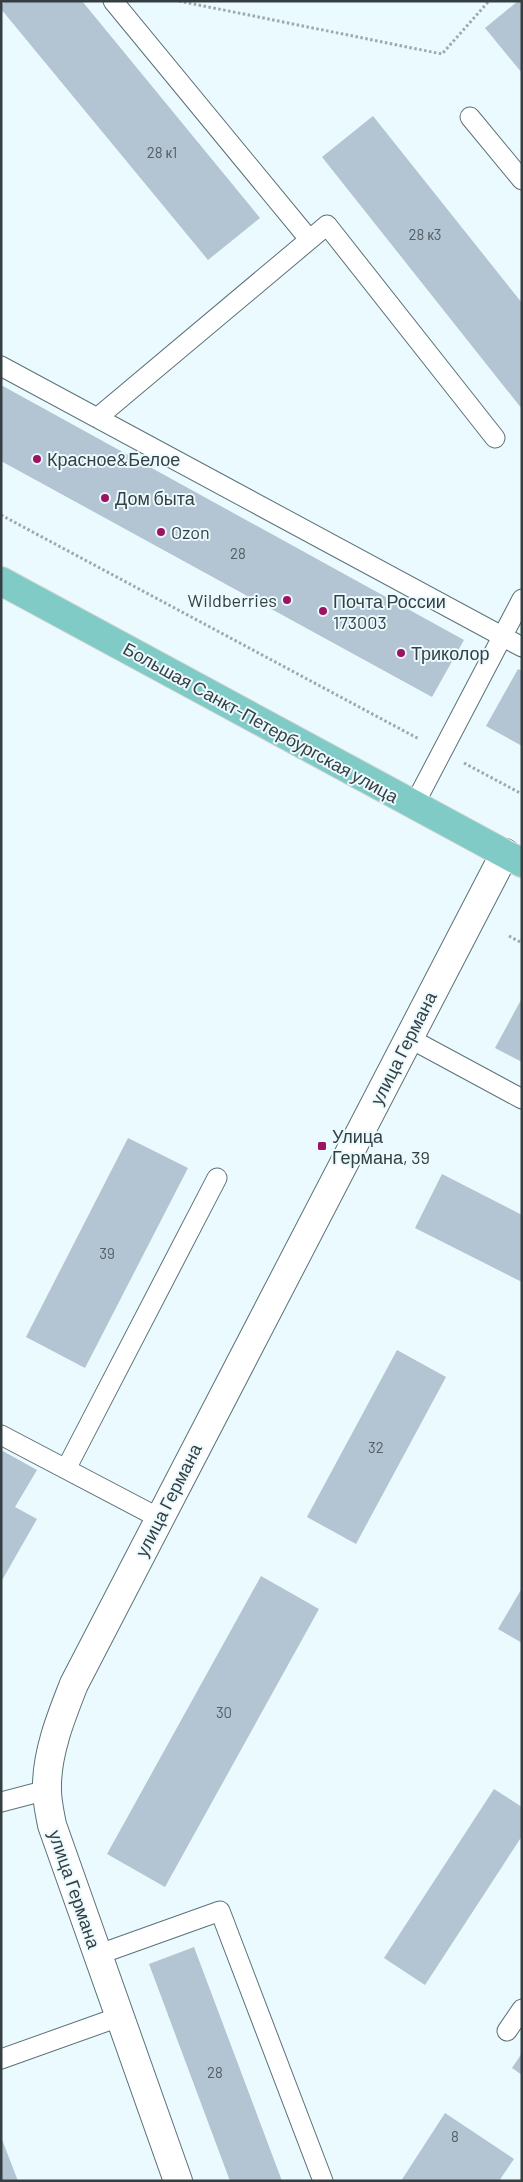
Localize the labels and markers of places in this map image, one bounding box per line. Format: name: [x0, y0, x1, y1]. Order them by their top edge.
place label: Красное&Белое: [47, 448, 180, 470]
marker: Красное&Белое: [31, 453, 43, 465]
place label: Дом быта: [115, 487, 196, 509]
marker: Дом быта: [99, 492, 111, 504]
place label: Ozon: [171, 521, 210, 543]
marker: Ozon: [155, 526, 167, 538]
place label: Wildberries: [188, 589, 277, 611]
place label: Почта России 173003: [333, 590, 446, 633]
marker: Wildberries: [281, 594, 293, 606]
marker: Почта России 173003: [317, 605, 329, 617]
place label: Триколор: [411, 642, 489, 664]
marker: Триколор: [395, 647, 407, 659]
place label: Улица Германа, 39: [332, 1125, 430, 1168]
marker: Улица Германа, 39: [316, 1140, 328, 1152]

